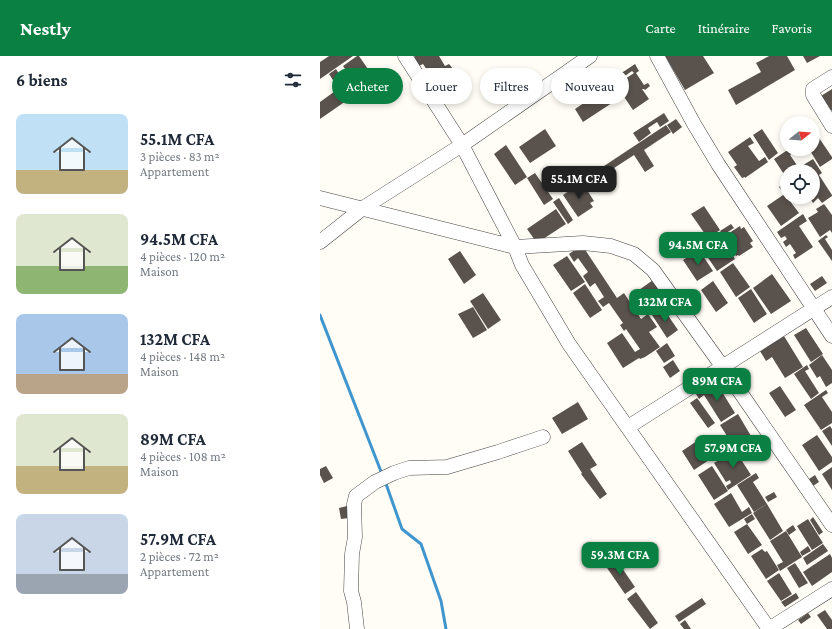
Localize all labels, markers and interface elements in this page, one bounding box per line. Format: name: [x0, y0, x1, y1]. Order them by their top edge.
text: Nestly: [20, 18, 71, 39]
text: Carte: [645, 20, 676, 36]
text: Itinéraire: [698, 20, 750, 36]
text: Favoris: [772, 20, 812, 36]
chip: Acheter: [332, 68, 403, 104]
chip: Louer: [411, 68, 472, 104]
chip: Filtres: [480, 68, 543, 104]
chip: Nouveau: [551, 68, 629, 104]
icon: filters: [282, 69, 304, 91]
text: 6 biens: [16, 71, 67, 90]
north arrow: [780, 116, 820, 156]
map controls: [780, 116, 820, 204]
icon: home: [48, 130, 96, 178]
text: 55.1M CFA: [140, 130, 214, 149]
text: 3 pièces · 83 m²: [140, 149, 220, 164]
text: Appartement: [140, 164, 209, 179]
button: locate: [780, 164, 820, 204]
pin: 55.1M CFA: [533, 166, 625, 200]
text: 55.1M CFA: [551, 171, 607, 186]
icon: home: [48, 230, 96, 278]
text: 94.5M CFA: [140, 230, 218, 249]
pin: 94.5M CFA: [652, 232, 744, 266]
text: 94.5M CFA: [668, 237, 728, 252]
text: 4 pièces · 120 m²: [140, 249, 225, 264]
text: Maison: [140, 264, 179, 279]
pin: 132M CFA: [624, 289, 706, 323]
text: 132M CFA: [638, 294, 692, 309]
icon: home: [48, 330, 96, 378]
text: 132M CFA: [140, 330, 210, 349]
text: 4 pièces · 148 m²: [140, 349, 225, 364]
text: Maison: [140, 364, 179, 379]
pin: 89M CFA: [680, 368, 754, 402]
text: 89M CFA: [692, 373, 742, 388]
icon: home: [48, 430, 96, 478]
text: 89M CFA: [140, 430, 206, 449]
pin: 57.9M CFA: [687, 435, 779, 469]
text: 57.9M CFA: [704, 440, 762, 455]
text: 4 pièces · 108 m²: [140, 449, 226, 464]
text: Maison: [140, 464, 179, 479]
icon: home: [48, 530, 96, 578]
text: 57.9M CFA: [140, 530, 216, 549]
pin: 59.3M CFA: [574, 542, 666, 576]
text: 59.3M CFA: [591, 547, 649, 562]
text: 2 pièces · 72 m²: [140, 549, 219, 564]
text: Appartement: [140, 564, 209, 579]

